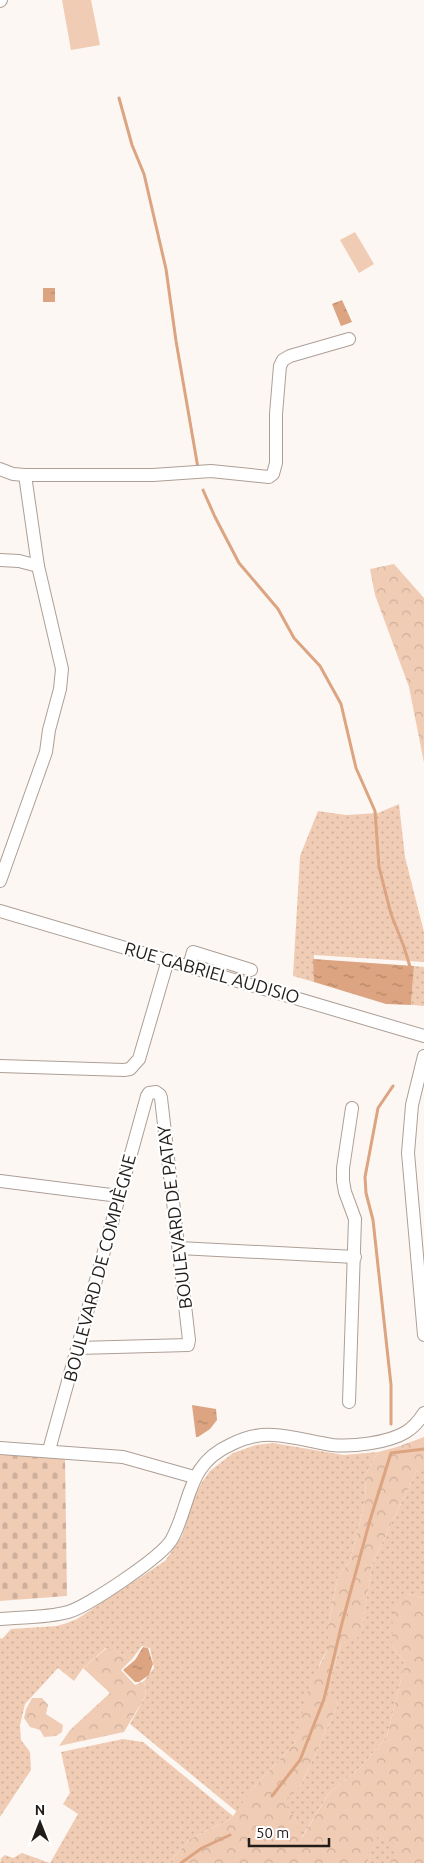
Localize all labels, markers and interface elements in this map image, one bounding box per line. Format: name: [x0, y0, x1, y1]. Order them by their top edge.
street label: RUE GABRIEL AUDISIO: [122, 937, 302, 1007]
street label: BOULEVARD DE PATAY: [153, 1124, 195, 1310]
street label: BOULEVARD DE COMPIÈGNE: [58, 1152, 139, 1384]
north arrow: [15, 1798, 65, 1848]
text: N: [35, 1802, 45, 1818]
scale bar: [249, 1816, 329, 1848]
text: 50 m: [256, 1824, 289, 1841]

